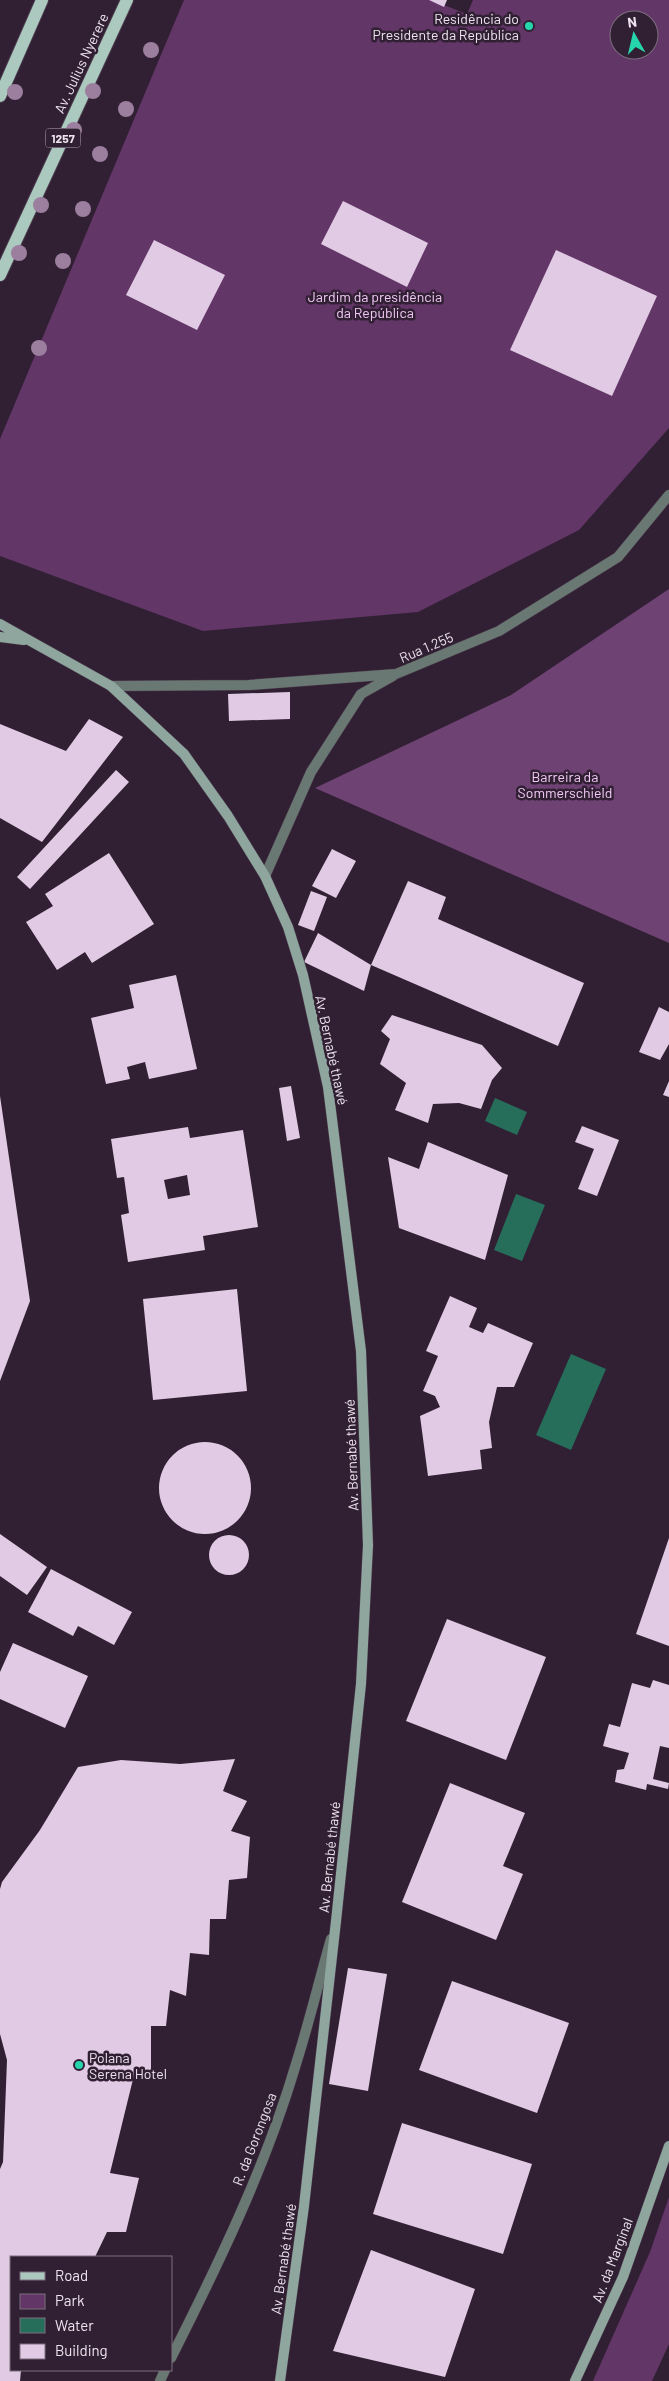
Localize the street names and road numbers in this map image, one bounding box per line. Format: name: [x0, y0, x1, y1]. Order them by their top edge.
street label: Av. Julius Nyerere: [50, 10, 112, 116]
road number: 1257: [46, 128, 80, 148]
street label: Rua 1.255: [397, 628, 455, 666]
street label: Av. Bernabé thawé: [312, 994, 352, 1106]
street label: Av. Bernabé thawé: [341, 1399, 361, 1511]
street label: Av. Bernabé thawé: [315, 1801, 343, 1913]
street label: R. da Gorongosa: [228, 2090, 280, 2188]
street label: Av. Bernabé thawé: [267, 2203, 299, 2315]
street label: Av. da Marginal: [588, 2215, 636, 2305]

